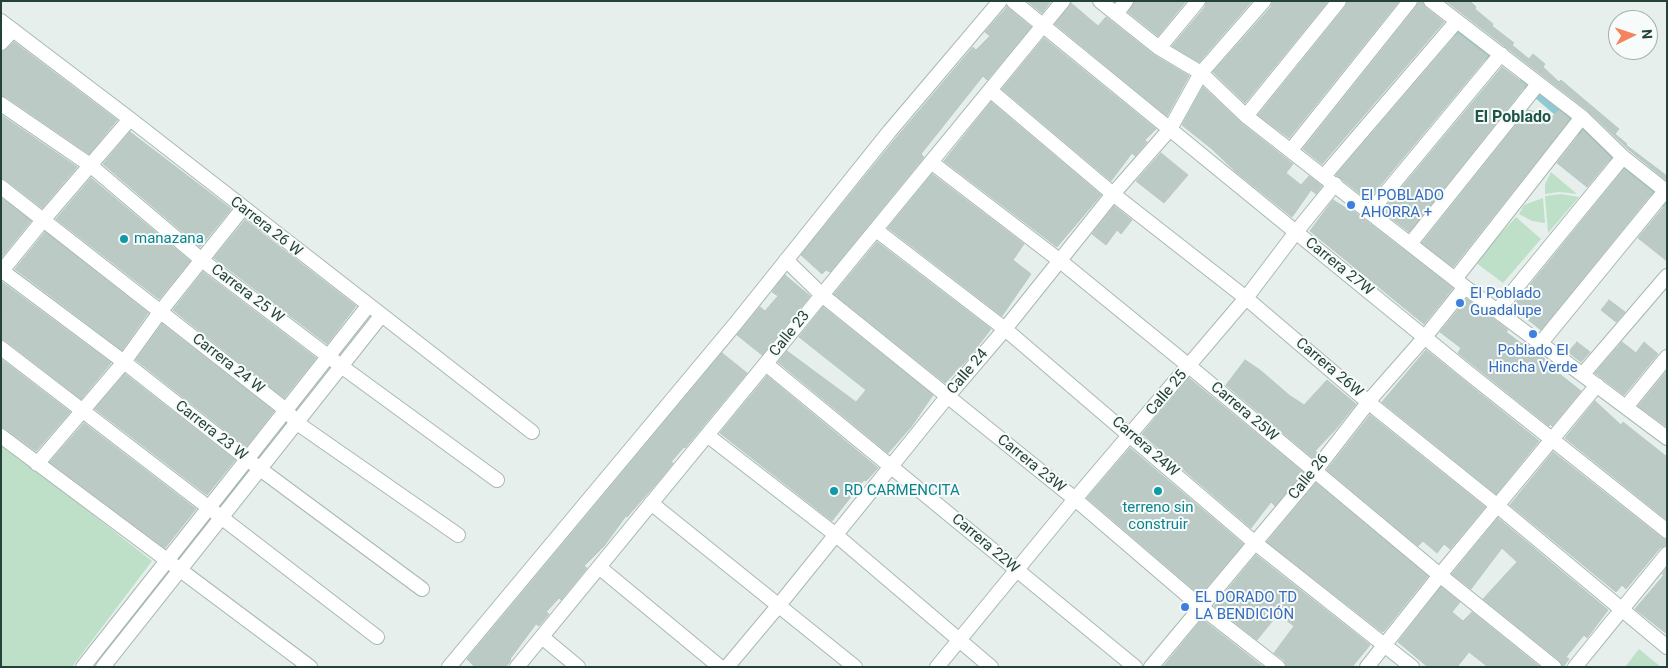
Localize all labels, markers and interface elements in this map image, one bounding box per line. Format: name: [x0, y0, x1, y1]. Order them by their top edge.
north arrow: [1608, 10, 1658, 60]
text: N: [1639, 29, 1655, 40]
district label: El Poblado: [1475, 108, 1551, 128]
place label: El POBLADO AHORRA +: [1361, 187, 1444, 222]
street label: Carrera 26 W: [226, 193, 306, 261]
marker: El POBLADO AHORRA +: [1345, 199, 1357, 211]
place label: manazana: [134, 230, 204, 248]
marker: manazana: [118, 233, 130, 245]
street label: Carrera 27W: [1301, 234, 1377, 300]
street label: Carrera 25 W: [207, 261, 287, 327]
place label: El Poblado Guadalupe: [1470, 285, 1542, 320]
marker: El Poblado Guadalupe: [1454, 297, 1466, 309]
street label: Calle 23: [766, 307, 814, 361]
marker: Poblado El Hincha Verde: [1527, 328, 1539, 340]
street label: Carrera 24 W: [188, 330, 268, 398]
street label: Carrera 26W: [1292, 335, 1366, 401]
place label: Poblado El Hincha Verde: [1488, 342, 1578, 377]
street label: Calle 24: [944, 346, 992, 398]
street label: Calle 25: [1143, 367, 1191, 419]
street label: Carrera 25W: [1207, 379, 1281, 445]
street label: Carrera 23 W: [171, 397, 251, 465]
street label: Carrera 24W: [1108, 413, 1182, 481]
street label: Carrera 23W: [993, 431, 1069, 497]
street label: Calle 26: [1285, 450, 1333, 504]
place label: RD CARMENCITA: [844, 482, 960, 500]
marker: RD CARMENCITA: [828, 485, 840, 497]
marker: terreno sin construir: [1152, 485, 1164, 497]
place label: terreno sin construir: [1122, 499, 1194, 534]
street label: Carrera 22W: [948, 511, 1022, 577]
place label: EL DORADO TD LA BENDICIÓN: [1195, 589, 1297, 624]
marker: EL DORADO TD LA BENDICIÓN: [1179, 601, 1191, 613]

